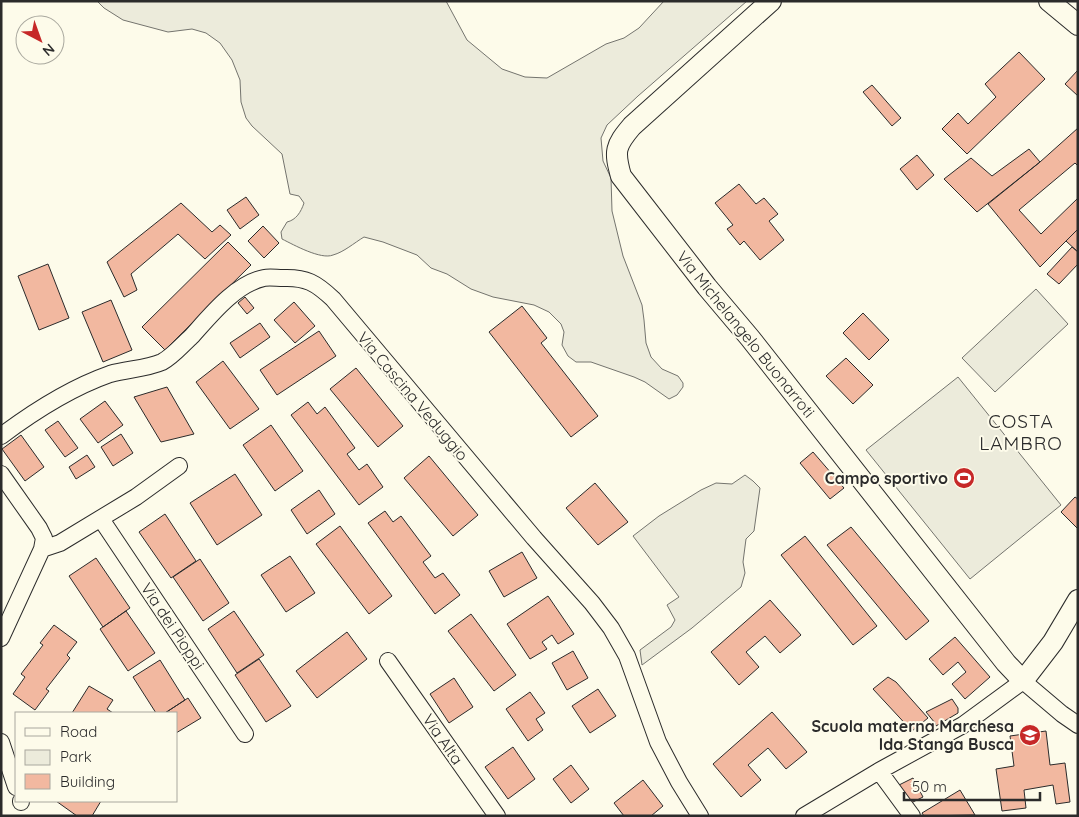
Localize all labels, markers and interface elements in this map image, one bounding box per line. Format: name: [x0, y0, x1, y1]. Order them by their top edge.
north arrow: [15, 15, 65, 65]
text: N: [39, 40, 58, 60]
street label: Via Michelangelo Buonarroti: [673, 247, 819, 421]
street label: Via Cascina Veduggio: [353, 327, 473, 465]
district label: COSTA LAMBRO: [979, 409, 1063, 455]
sports icon: Campo sportivo: [952, 466, 976, 490]
place label: Campo sportivo: [825, 468, 948, 488]
street label: Via dei Pioppi: [137, 579, 209, 673]
street label: Via Alta: [418, 710, 468, 768]
legend: [15, 712, 178, 802]
place label: Scuola materna Marchesa Ida Stanga Busca: [811, 716, 1014, 754]
text: Road: [60, 722, 97, 741]
school or university icon: Scuola materna Marchesa Ida Stanga Busca: [1018, 723, 1042, 747]
text: Park: [60, 747, 92, 766]
scale bar: [904, 770, 1040, 802]
text: Building: [60, 772, 115, 791]
text: 50 m: [912, 777, 947, 796]

